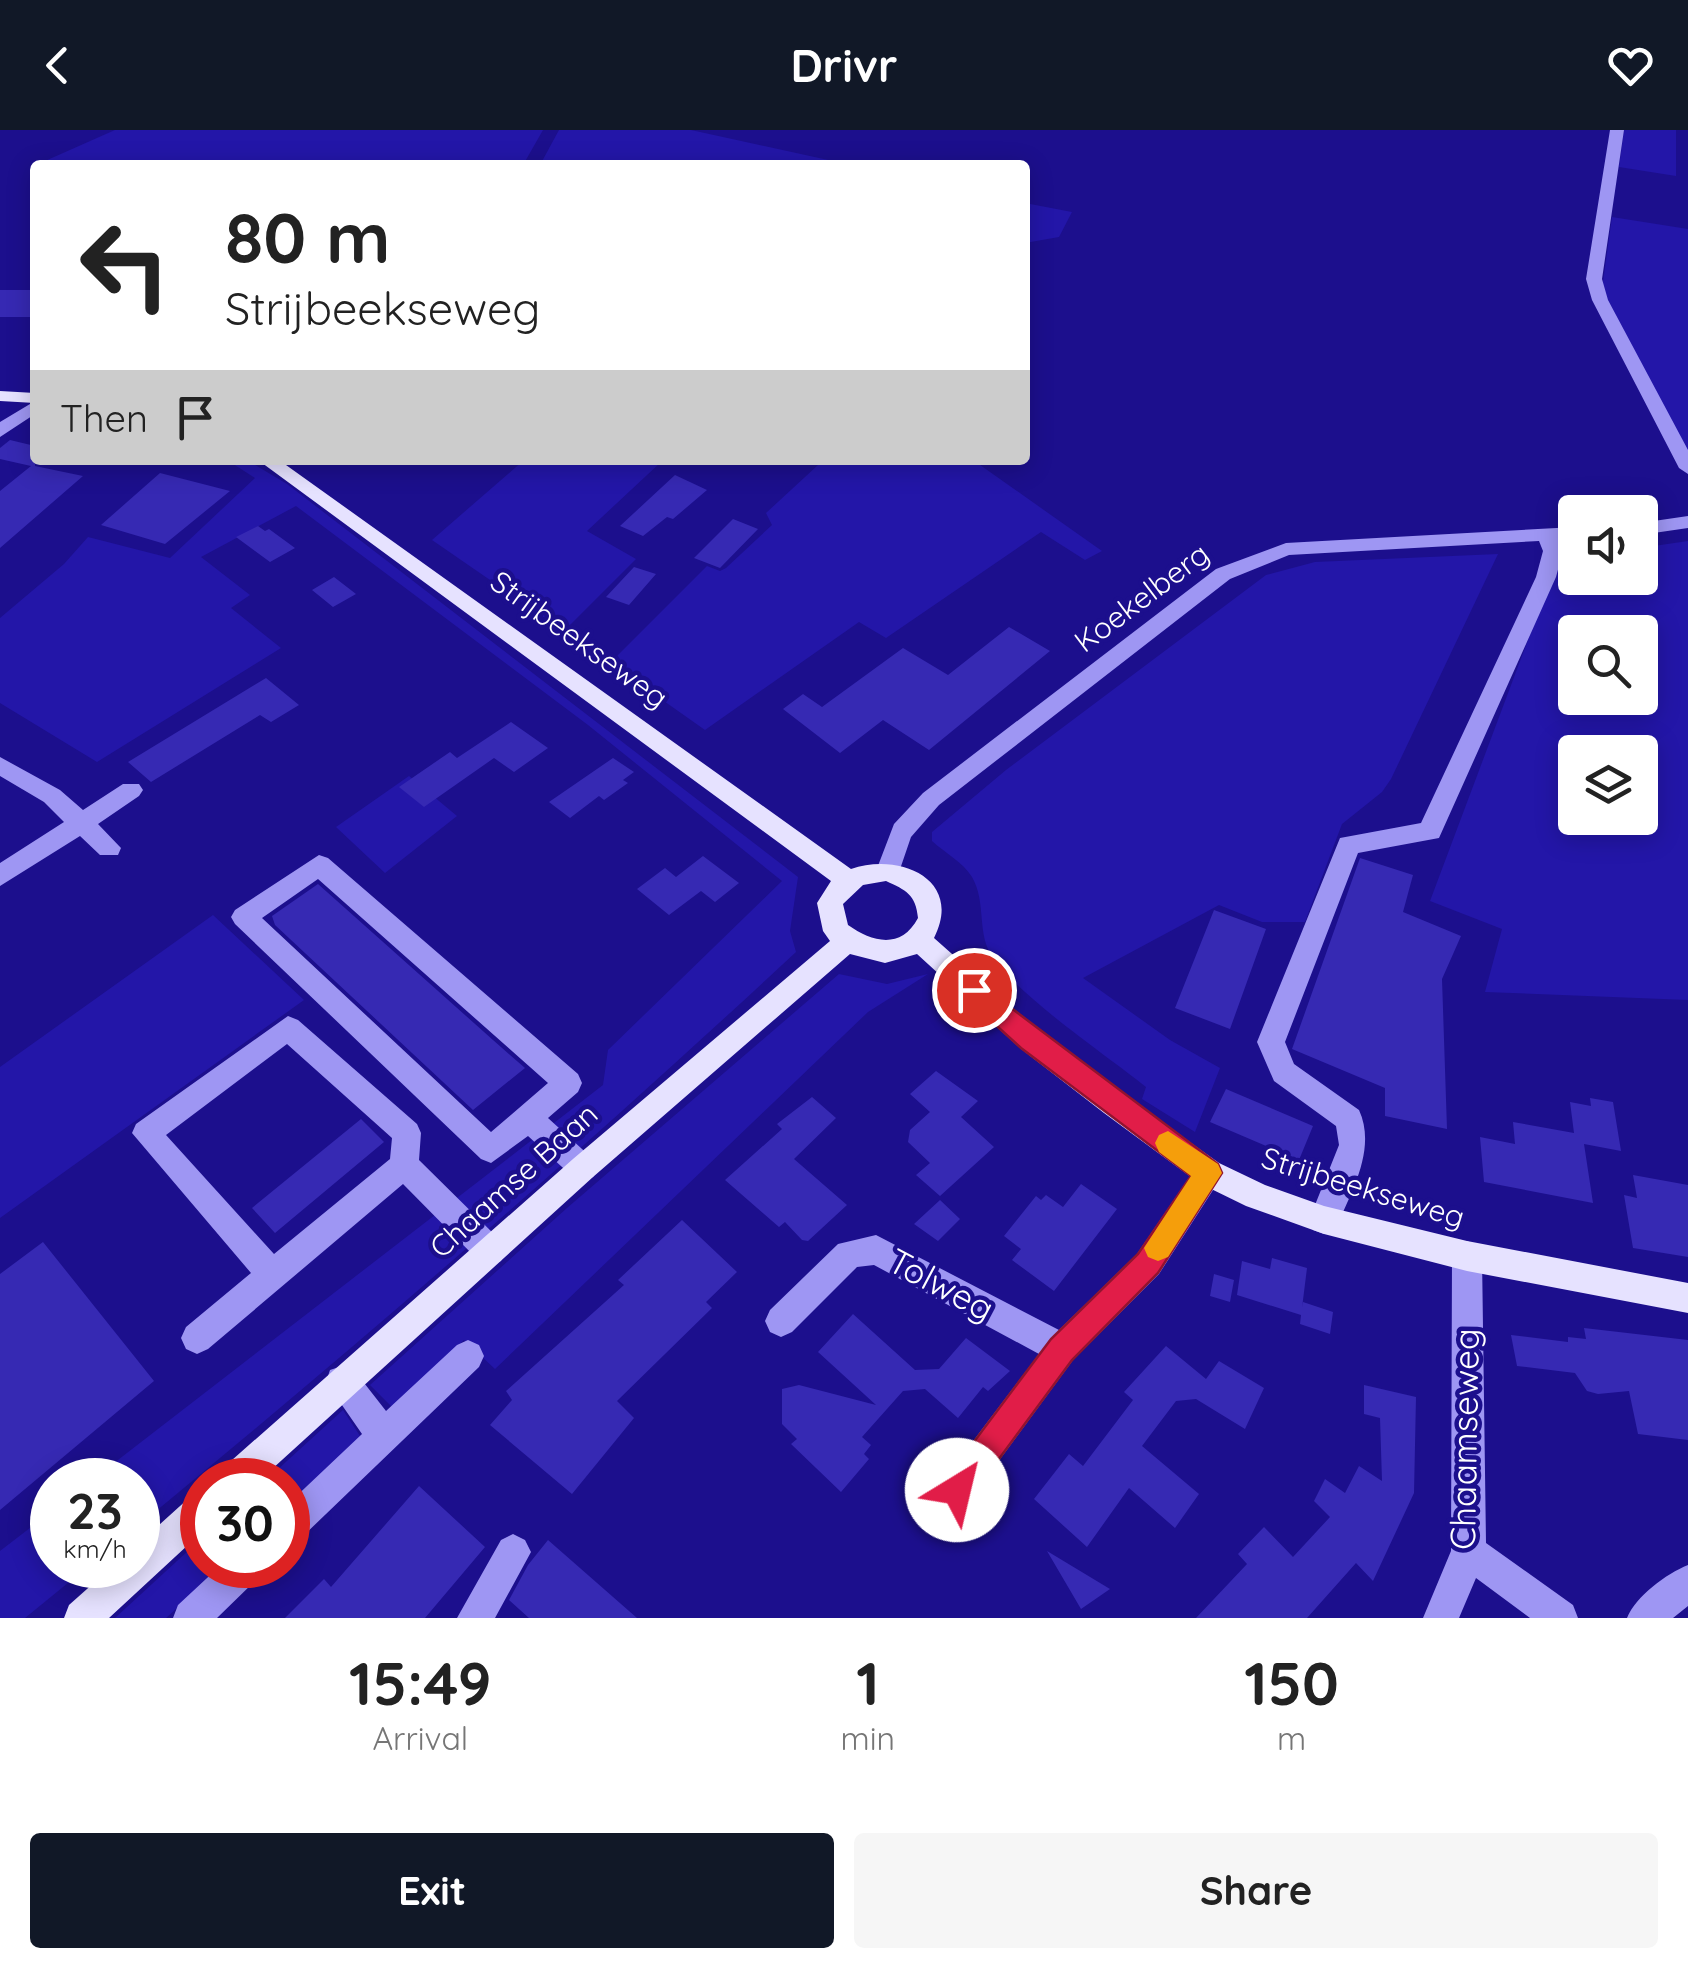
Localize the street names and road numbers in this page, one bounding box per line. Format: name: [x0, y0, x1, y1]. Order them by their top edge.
street label: Koekelberg: [1067, 534, 1216, 660]
street label: Strijbeekseweg: [483, 562, 676, 716]
street label: Chaamse Baan: [421, 1095, 605, 1266]
street label: Strijbeekseweg: [1257, 1138, 1469, 1236]
street label: Tolweg: [881, 1238, 1002, 1330]
street label: Chaamseweg: [1440, 1328, 1488, 1550]

